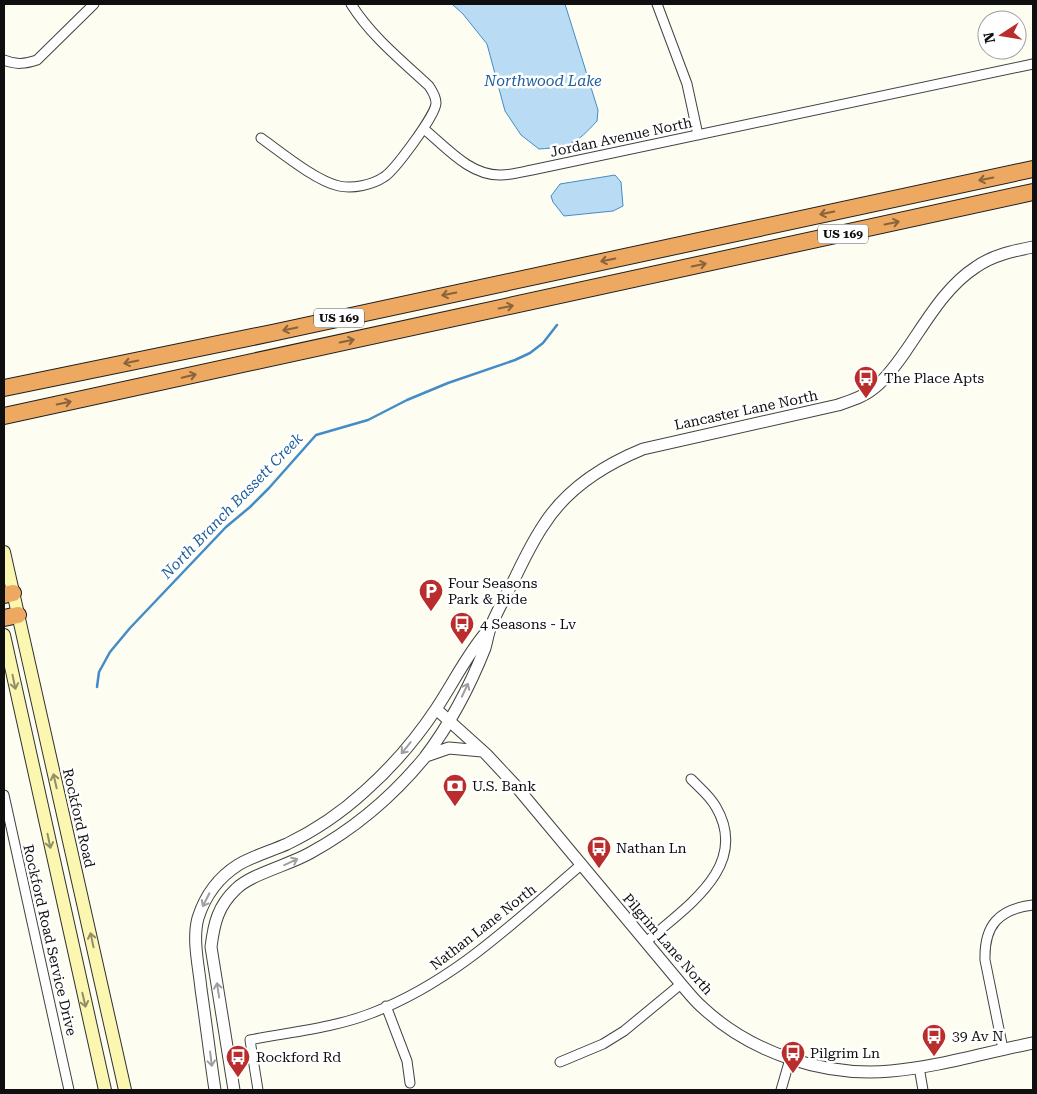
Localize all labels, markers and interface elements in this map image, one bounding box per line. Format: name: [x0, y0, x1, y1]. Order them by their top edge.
north arrow: [977, 10, 1027, 60]
text: N: [980, 31, 998, 45]
water label: Northwood Lake: [483, 72, 602, 90]
street label: Jordan Avenue North: [549, 114, 693, 160]
one-way arrow: [978, 175, 994, 184]
one-way arrow: [819, 209, 835, 218]
one-way arrow: [884, 218, 900, 227]
road number: US 169: [818, 224, 868, 243]
one-way arrow: [600, 256, 616, 265]
one-way arrow: [691, 260, 707, 269]
one-way arrow: [442, 290, 458, 300]
one-way arrow: [498, 302, 514, 311]
road number: US 169: [314, 308, 364, 328]
one-way arrow: [283, 325, 299, 334]
one-way arrow: [339, 335, 355, 345]
one-way arrow: [124, 357, 140, 367]
bus stop icon: The Place Apts: [853, 365, 879, 399]
place label: The Place Apts: [884, 370, 984, 386]
one-way arrow: [180, 371, 196, 380]
street label: Lancaster Lane North: [673, 387, 819, 433]
one-way arrow: [56, 398, 72, 407]
water label: North Branch Bassett Creek: [157, 429, 307, 583]
place label: Four Seasons Park & Ride: [448, 575, 538, 607]
parking icon: Four Seasons Park & Ride: [418, 578, 444, 612]
bus stop icon: 4 Seasons - Lv: [449, 611, 475, 645]
place label: 4 Seasons - Lv: [480, 616, 577, 632]
one-way arrow: [10, 674, 19, 690]
one-way arrow: [460, 683, 470, 698]
one-way arrow: [401, 741, 412, 754]
street label: Rockford Road: [60, 767, 98, 869]
one-way arrow: [50, 773, 59, 789]
bank icon: U.S. Bank: [442, 773, 468, 807]
place label: U.S. Bank: [472, 778, 536, 794]
one-way arrow: [45, 833, 55, 849]
bus stop icon: Nathan Ln: [586, 835, 612, 869]
place label: Nathan Ln: [616, 840, 687, 856]
street label: Rockford Road Service Drive: [20, 843, 80, 1037]
one-way arrow: [283, 857, 298, 867]
street label: Nathan Lane North: [427, 881, 539, 973]
street label: Pilgrim Lane North: [620, 890, 716, 998]
one-way arrow: [201, 892, 211, 907]
one-way arrow: [86, 933, 96, 949]
one-way arrow: [213, 983, 223, 999]
one-way arrow: [80, 991, 90, 1007]
bus stop icon: 39 Av N: [921, 1023, 947, 1057]
place label: 39 Av N: [952, 1028, 1003, 1044]
bus stop icon: Pilgrim Ln: [780, 1040, 806, 1074]
bus stop icon: Rockford Rd: [225, 1044, 251, 1078]
place label: Pilgrim Ln: [810, 1045, 880, 1061]
place label: Rockford Rd: [256, 1049, 341, 1065]
one-way arrow: [206, 1051, 216, 1067]

